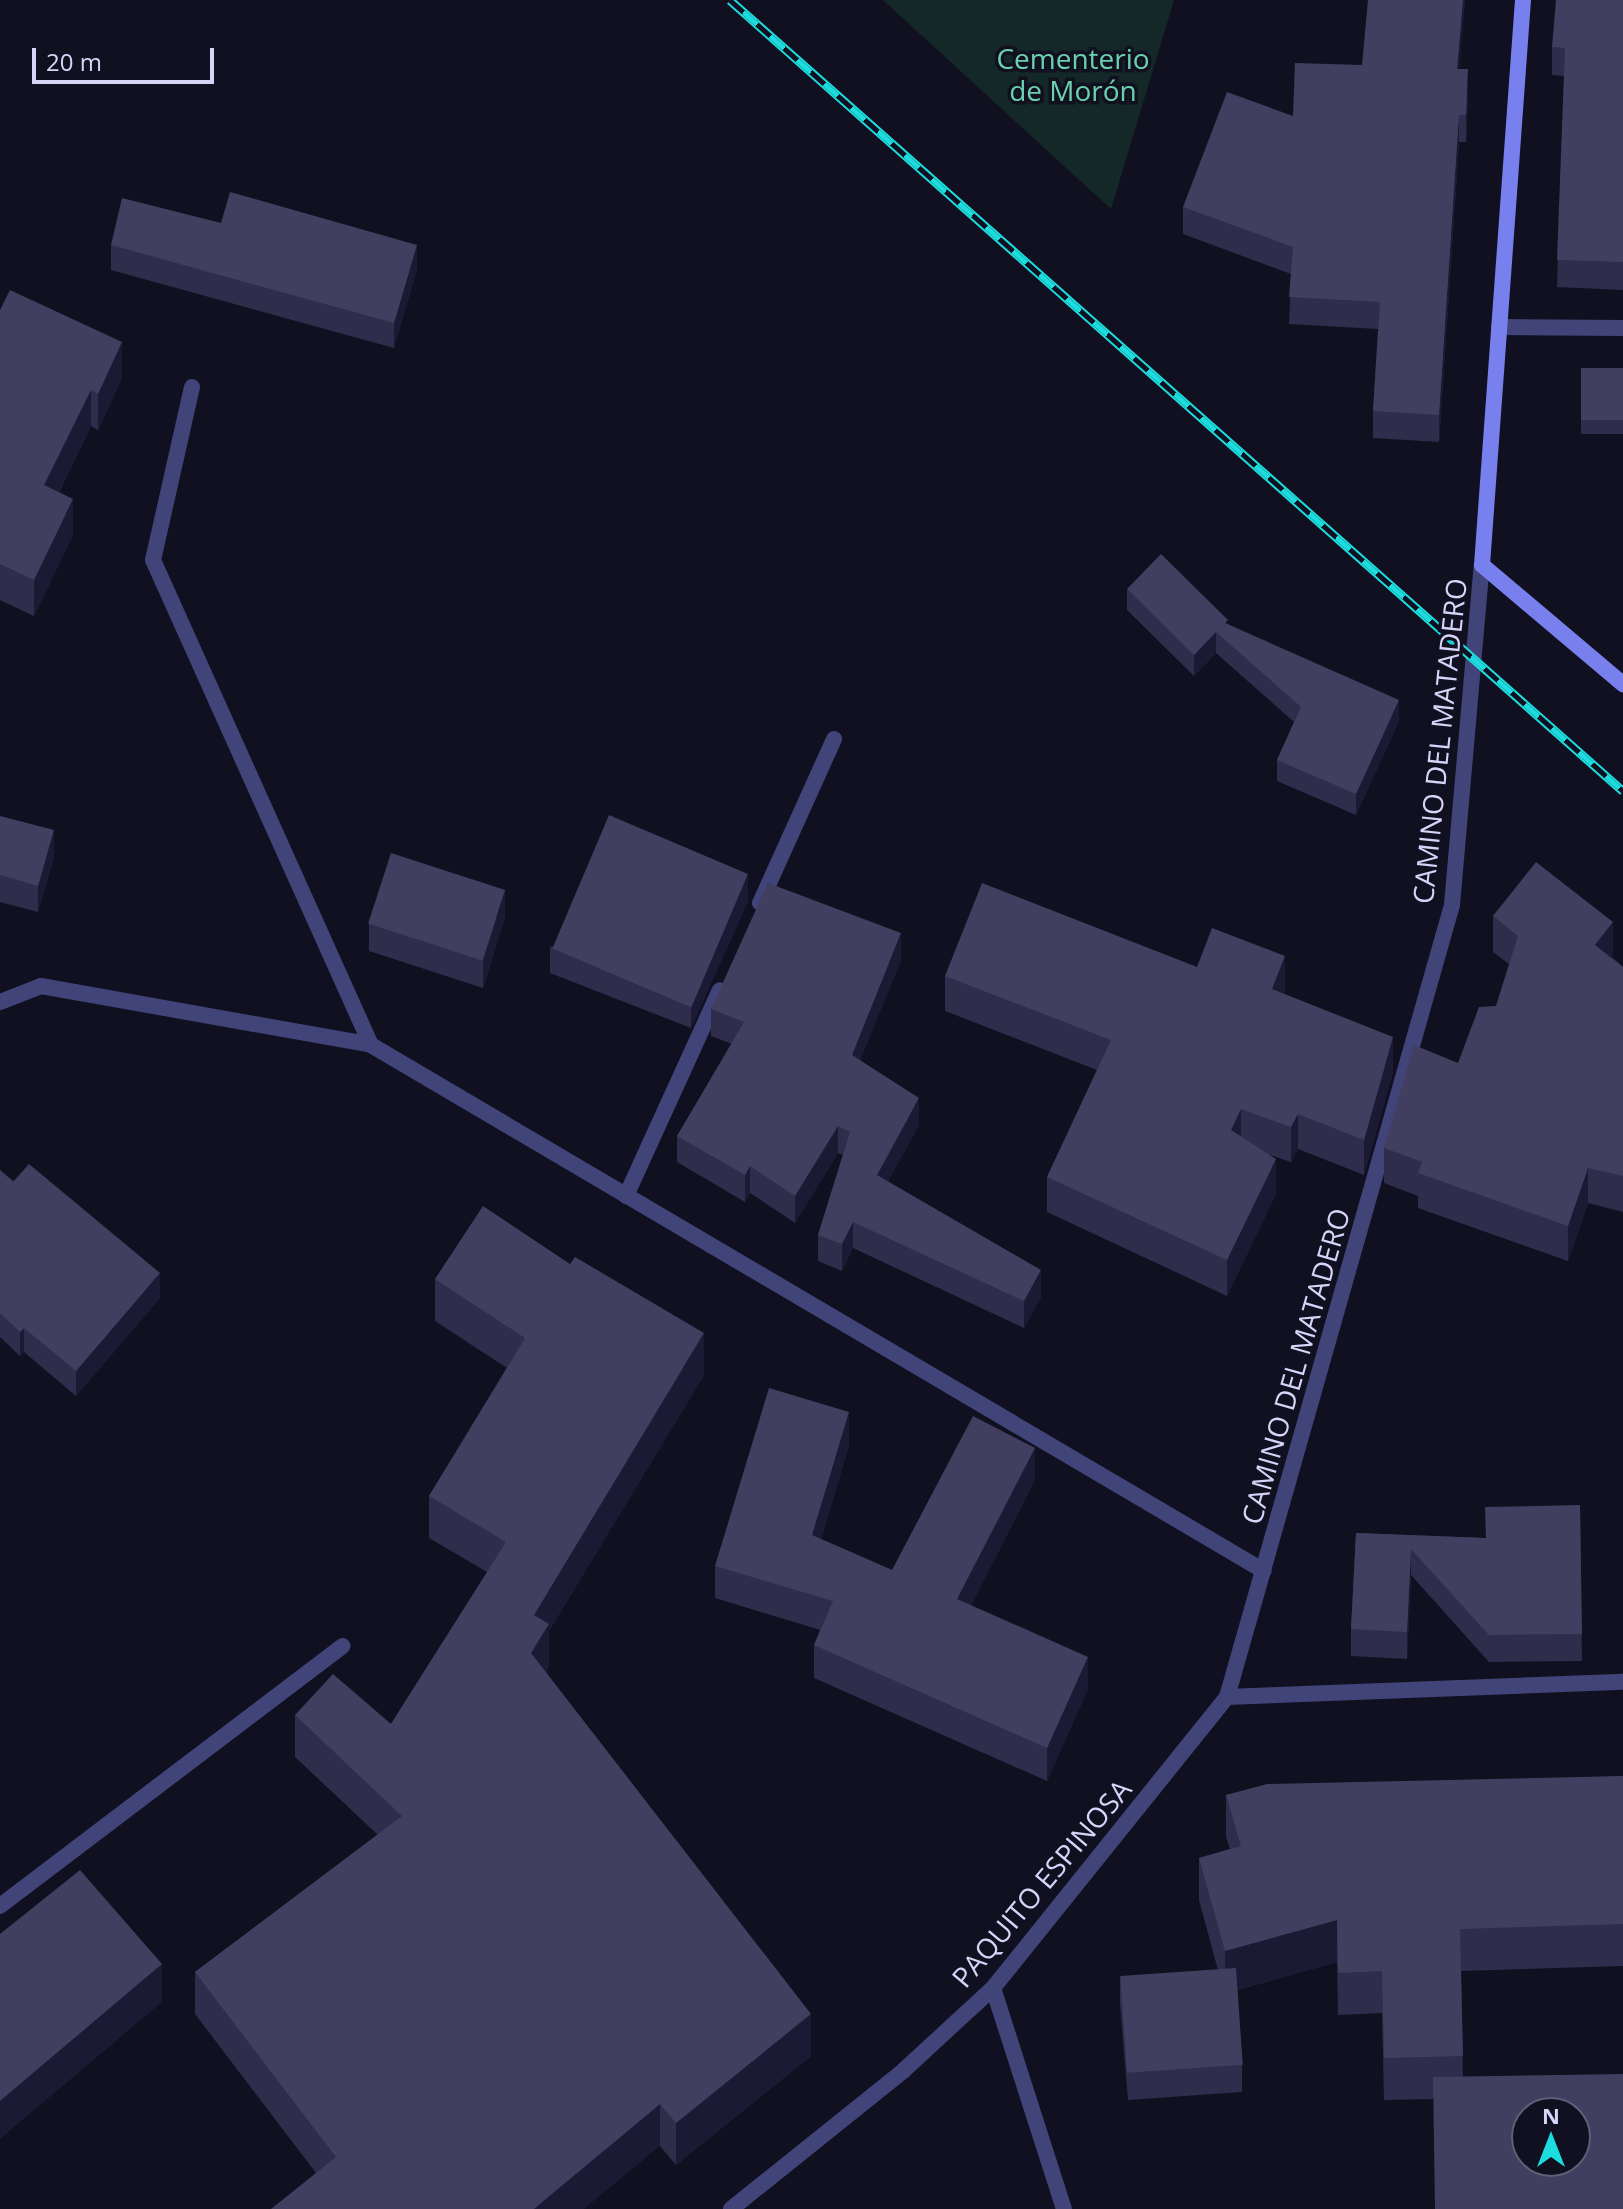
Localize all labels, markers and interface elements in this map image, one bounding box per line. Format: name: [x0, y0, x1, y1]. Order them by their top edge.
scale bar: [36, 32, 218, 82]
park label: Cementerio de Morón: [996, 41, 1150, 107]
text: 20 m: [46, 45, 102, 78]
street label: CAMINO DEL MATADERO: [1405, 577, 1473, 905]
street label: CAMINO DEL MATADERO: [1234, 1204, 1356, 1528]
street label: PAQUITO ESPINOSA: [944, 1772, 1138, 1994]
north arrow: [1511, 2097, 1591, 2177]
text: N: [1542, 2100, 1560, 2130]

